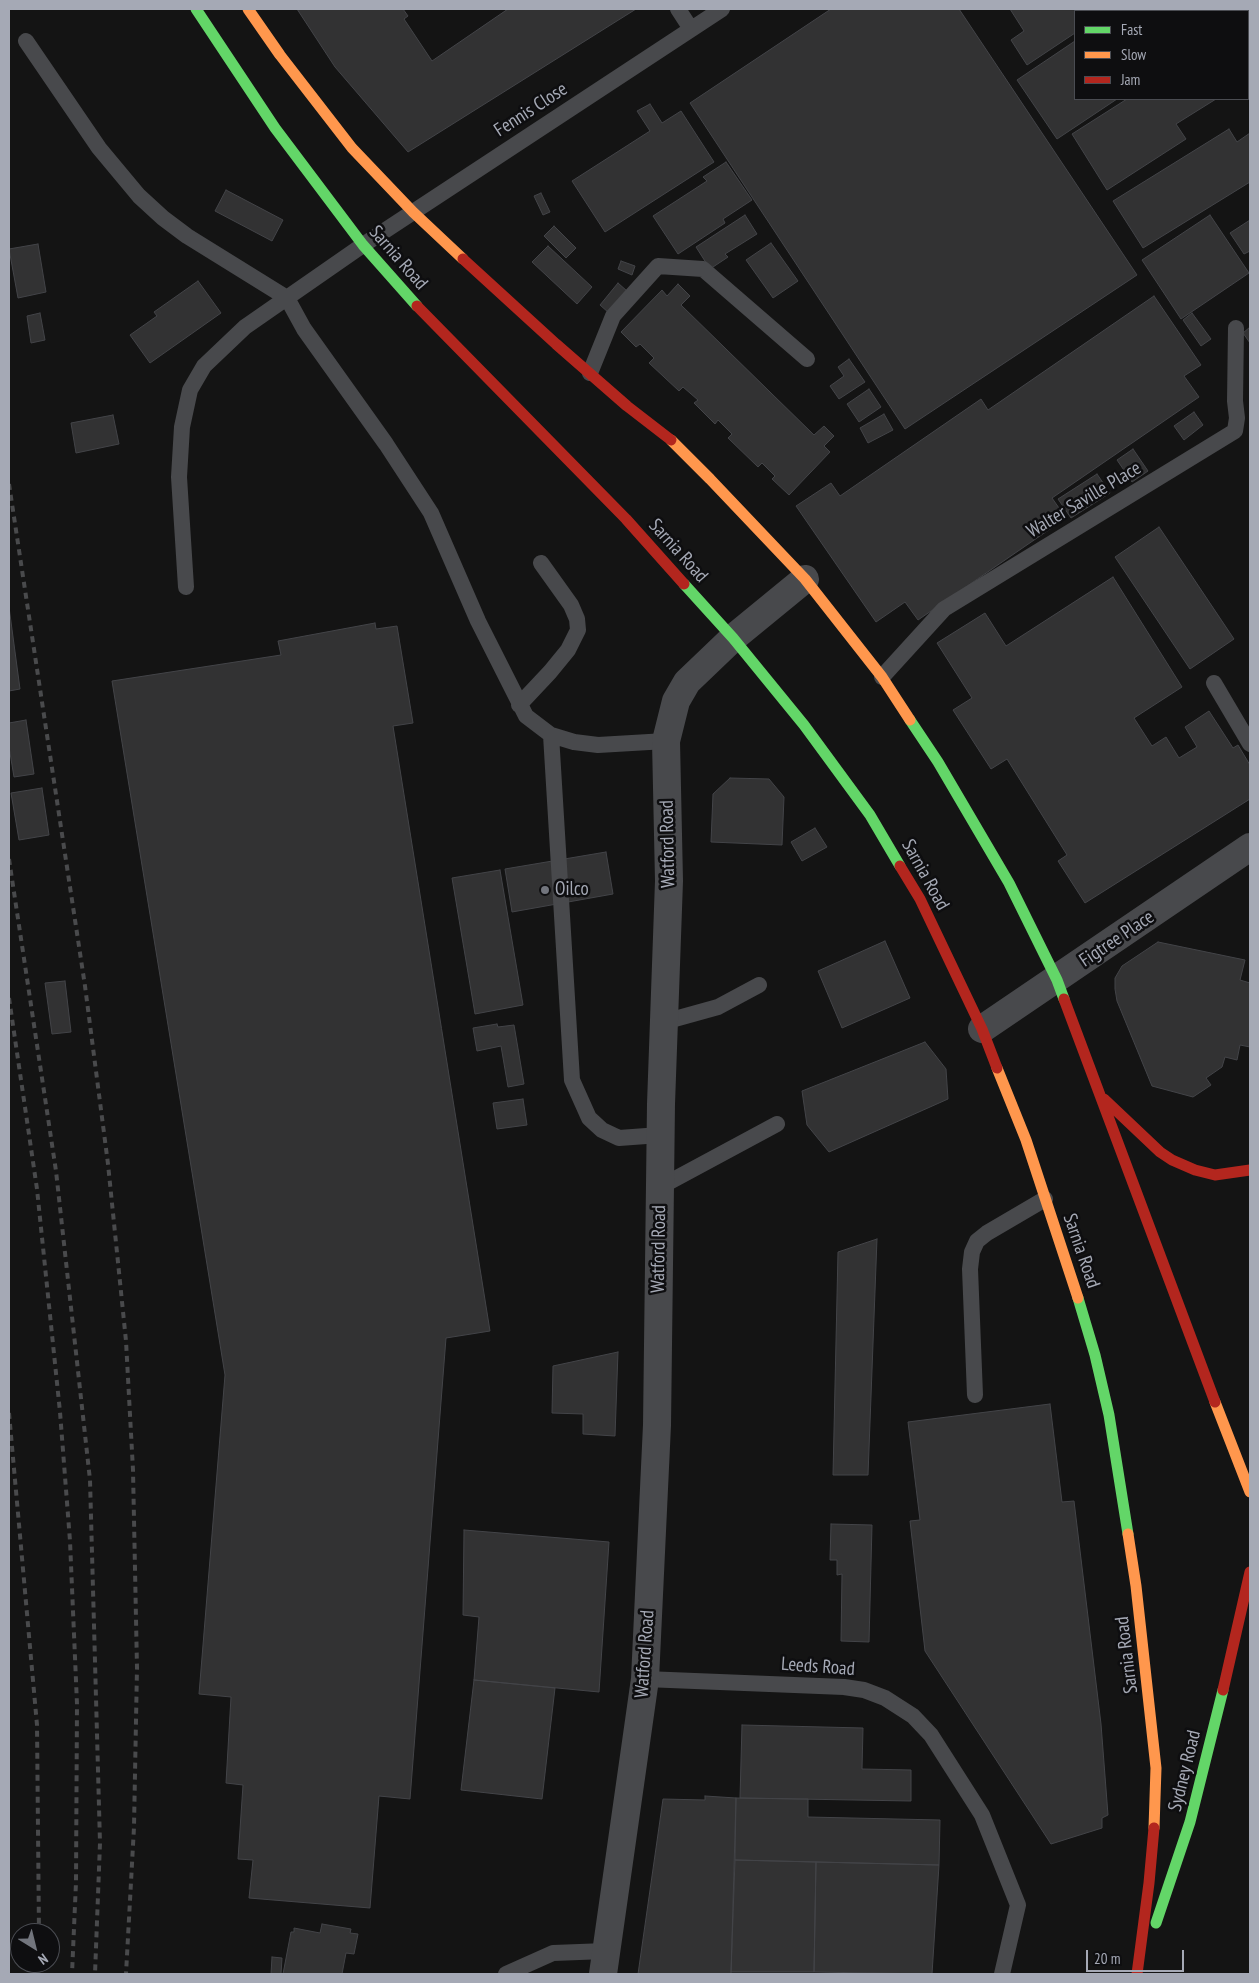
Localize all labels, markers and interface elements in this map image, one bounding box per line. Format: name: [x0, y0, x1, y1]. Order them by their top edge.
legend: [1074, 10, 1249, 100]
text: Fast: [1121, 20, 1142, 39]
text: Slow: [1121, 45, 1146, 64]
text: Jam: [1121, 70, 1140, 89]
street label: Fennis Close: [490, 78, 572, 142]
street label: Sarnia Road: [364, 221, 432, 295]
street label: Walter Saville Place: [1023, 457, 1145, 543]
street label: Sarnia Road: [644, 515, 712, 587]
street label: Watford Road: [656, 800, 680, 888]
street label: Sarnia Road: [896, 836, 954, 914]
place label: Oilco: [555, 879, 589, 901]
marker: Oilco: [539, 884, 551, 896]
street label: Figtree Place: [1075, 906, 1159, 972]
street label: Watford Road: [647, 1205, 671, 1293]
street label: Sarnia Road: [1058, 1211, 1104, 1291]
street label: Watford Road: [631, 1609, 659, 1699]
street label: Sarnia Road: [1111, 1615, 1143, 1695]
street label: Leeds Road: [780, 1653, 856, 1681]
street label: Sydney Road: [1164, 1728, 1206, 1814]
north arrow: [10, 1923, 60, 1973]
scale bar: [1089, 1940, 1186, 1972]
text: 20 m: [1094, 1949, 1120, 1968]
text: N: [35, 1950, 52, 1969]

